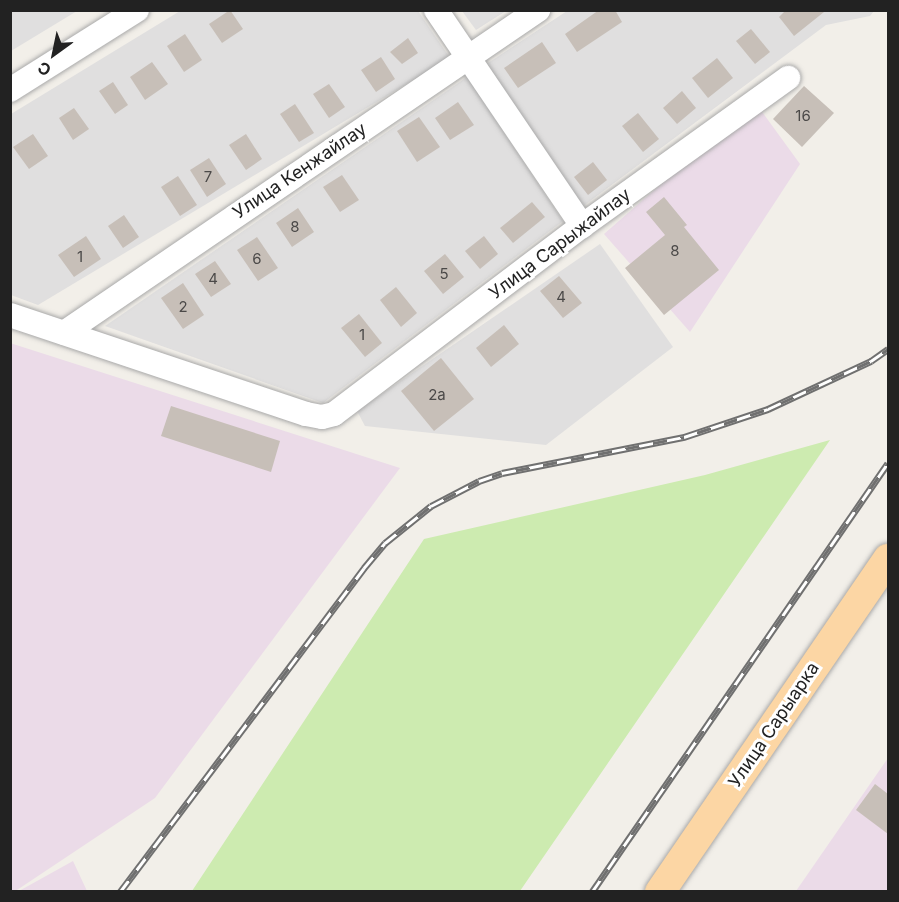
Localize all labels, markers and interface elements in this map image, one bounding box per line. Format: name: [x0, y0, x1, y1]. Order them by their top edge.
north arrow: [24, 24, 84, 84]
text: С: [34, 57, 55, 81]
house number: 16: [795, 107, 811, 125]
street label: Улица Кенжайлау: [229, 118, 371, 224]
house number: 7: [204, 168, 212, 186]
street label: Улица Сарыжайлау: [485, 184, 635, 304]
house number: 8: [290, 218, 300, 236]
house number: 8: [670, 242, 680, 260]
house number: 1: [77, 248, 83, 266]
house number: 6: [252, 250, 262, 268]
house number: 5: [439, 265, 449, 283]
house number: 4: [208, 270, 218, 288]
house number: 4: [556, 288, 566, 306]
house number: 2: [178, 298, 188, 316]
house number: 1: [359, 326, 365, 344]
house number: 2а: [428, 386, 446, 404]
street label: Улица Сарыарка: [724, 658, 824, 792]

